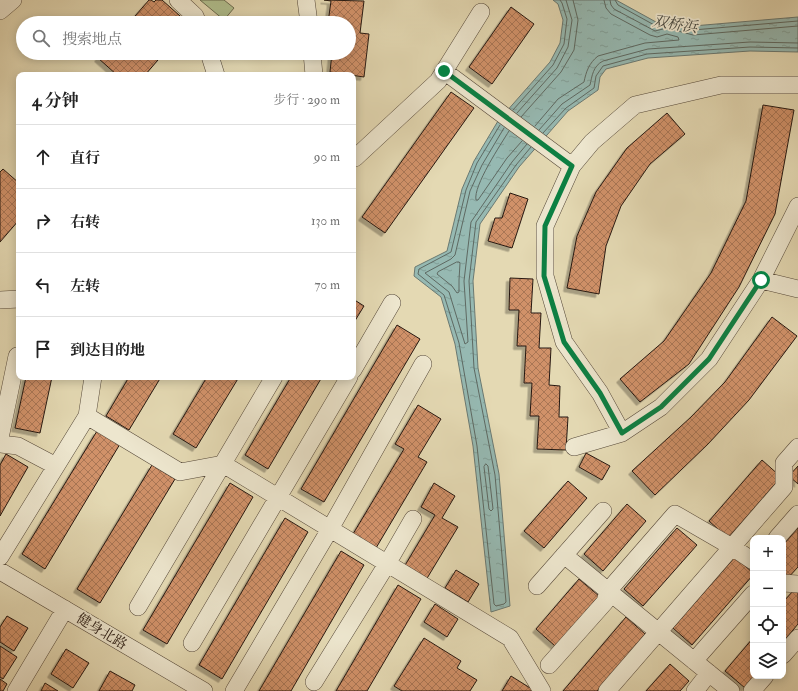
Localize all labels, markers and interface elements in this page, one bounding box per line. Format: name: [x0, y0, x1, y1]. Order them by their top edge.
water label: 双桥浜: [651, 12, 700, 38]
search box: [16, 16, 356, 60]
icon: search: [30, 27, 52, 49]
text: 搜索地点: [62, 30, 122, 49]
route end: [435, 62, 453, 80]
text: 4 分钟: [32, 90, 79, 111]
text: 步行 · 290 m: [273, 92, 340, 108]
icon: ahead: [32, 146, 54, 168]
text: 直行: [70, 149, 100, 168]
text: 90 m: [314, 149, 340, 165]
icon: right: [32, 210, 54, 232]
text: 右转: [70, 213, 100, 232]
text: 130 m: [311, 213, 340, 229]
route start: [752, 271, 770, 289]
icon: left: [32, 274, 54, 296]
text: 左转: [70, 277, 100, 296]
text: 70 m: [315, 277, 340, 293]
icon: arrive: [32, 338, 54, 360]
text: 到达目的地: [70, 341, 145, 360]
map controls: [750, 535, 786, 679]
button: +: [750, 535, 786, 571]
button: −: [750, 571, 786, 607]
button: locate: [750, 607, 786, 643]
street label: 健身北路: [73, 610, 130, 653]
button: layers: [750, 643, 786, 679]

